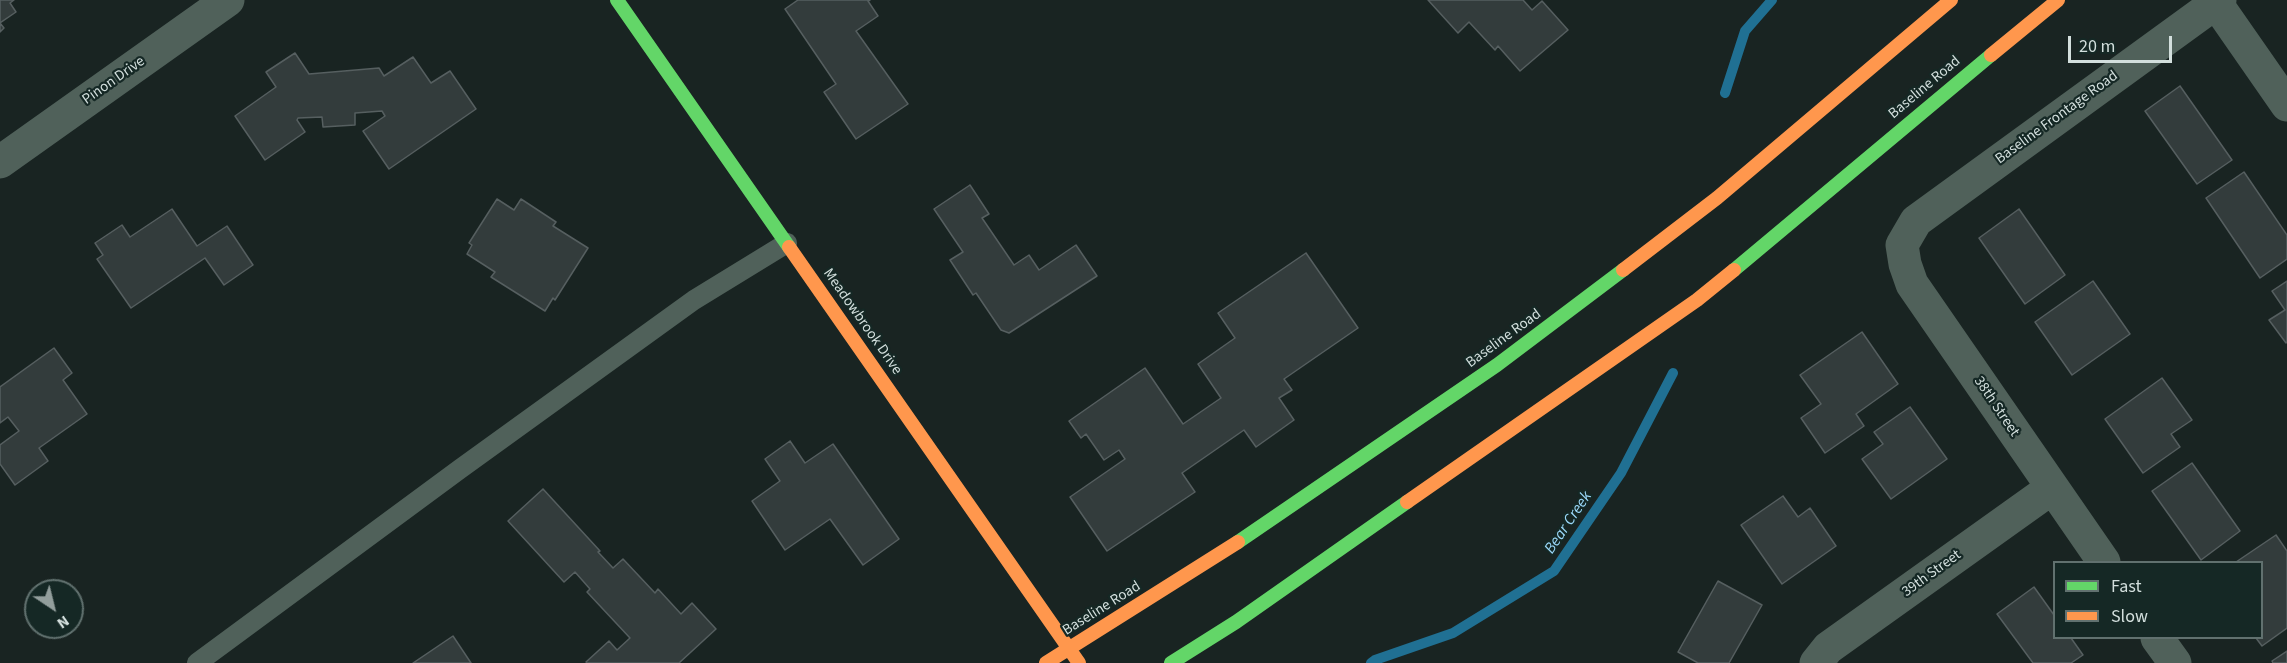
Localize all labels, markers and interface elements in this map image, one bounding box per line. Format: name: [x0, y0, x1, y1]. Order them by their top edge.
scale bar: [2071, 24, 2174, 62]
text: 20 m: [2079, 34, 2115, 59]
street label: Pinon Drive: [79, 53, 149, 109]
street label: Baseline Road: [1885, 53, 1965, 123]
street label: Baseline Frontage Road: [1992, 67, 2122, 169]
street label: Meadowbrook Drive: [819, 265, 905, 379]
street label: Baseline Road: [1463, 306, 1545, 372]
street label: 38th Street: [1969, 373, 2023, 441]
water label: Bear Creek: [1541, 488, 1597, 558]
street label: 39th Street: [1899, 547, 1965, 601]
legend: [2053, 561, 2263, 639]
text: Fast: [2111, 574, 2142, 599]
street label: Baseline Road: [1060, 578, 1144, 640]
north arrow: [24, 579, 84, 639]
text: Slow: [2111, 604, 2148, 629]
text: N: [53, 610, 74, 634]

